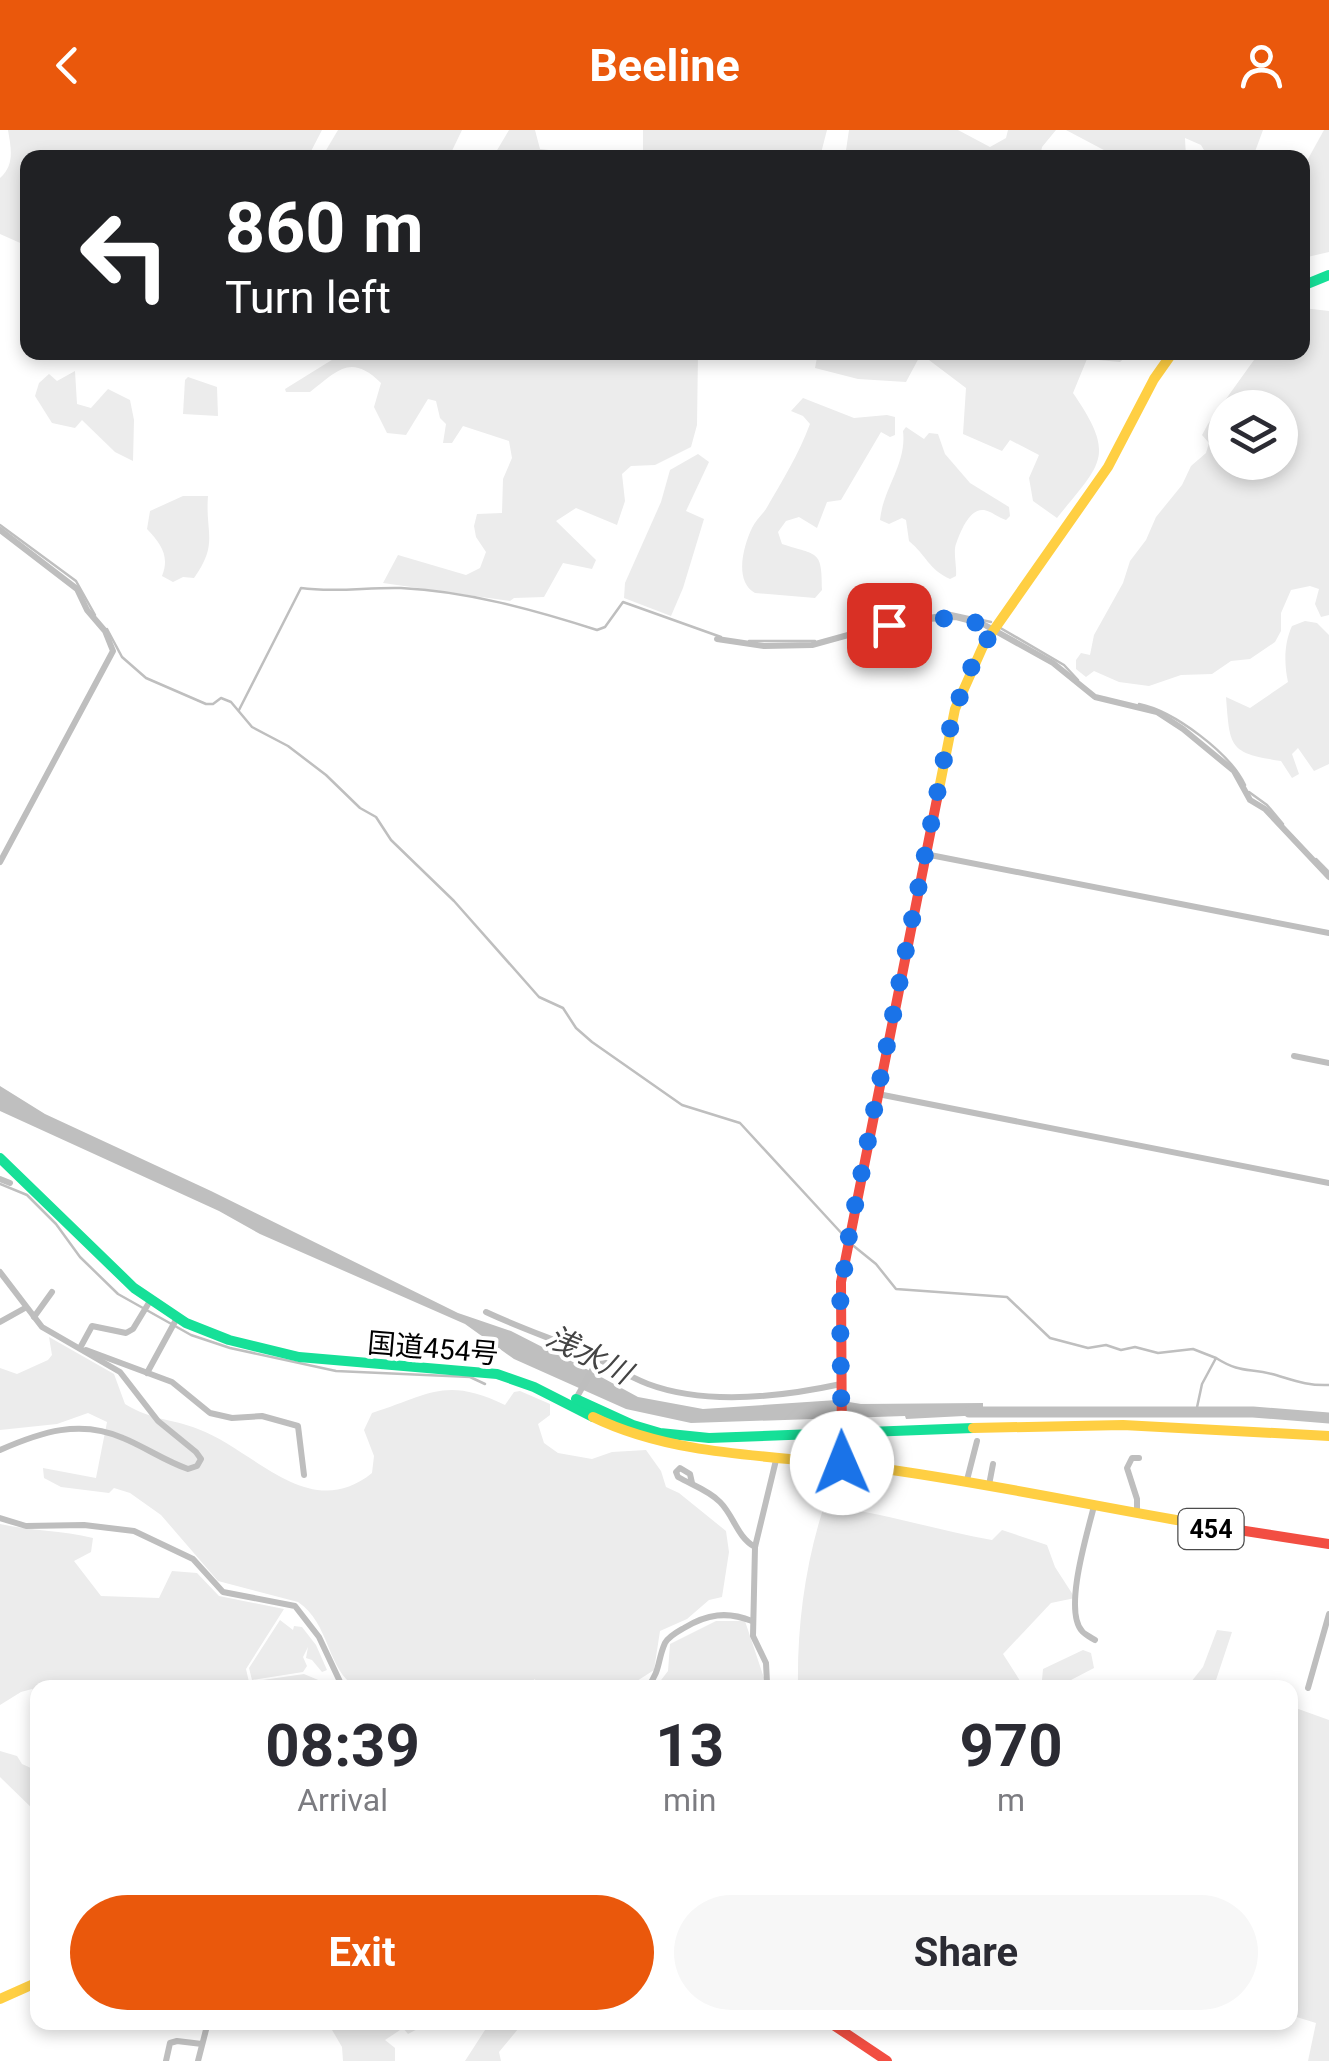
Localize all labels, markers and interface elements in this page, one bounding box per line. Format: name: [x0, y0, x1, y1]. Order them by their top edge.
icon: back: [40, 38, 95, 93]
icon: person: [1234, 38, 1289, 93]
text: Beeline: [589, 39, 740, 92]
text: 860 m: [225, 187, 424, 269]
icon: left: [60, 190, 190, 320]
text: Turn left: [225, 271, 391, 324]
map controls: [1208, 390, 1298, 480]
button: layers: [1208, 390, 1298, 480]
pin: [847, 583, 932, 668]
icon: arrive: [862, 598, 917, 653]
water label: 浅水川: [541, 1319, 640, 1392]
street label: 国道454号: [366, 1326, 500, 1371]
position arrow: [790, 1411, 894, 1515]
road number: 454: [1178, 1509, 1244, 1549]
text: 08:39: [265, 1710, 420, 1781]
text: 13: [655, 1710, 724, 1781]
text: 970: [959, 1710, 1063, 1781]
text: Arrival: [297, 1781, 388, 1819]
text: min: [663, 1781, 716, 1819]
text: m: [997, 1781, 1025, 1819]
button: Exit: [70, 1895, 654, 2010]
button: Share: [674, 1895, 1258, 2010]

